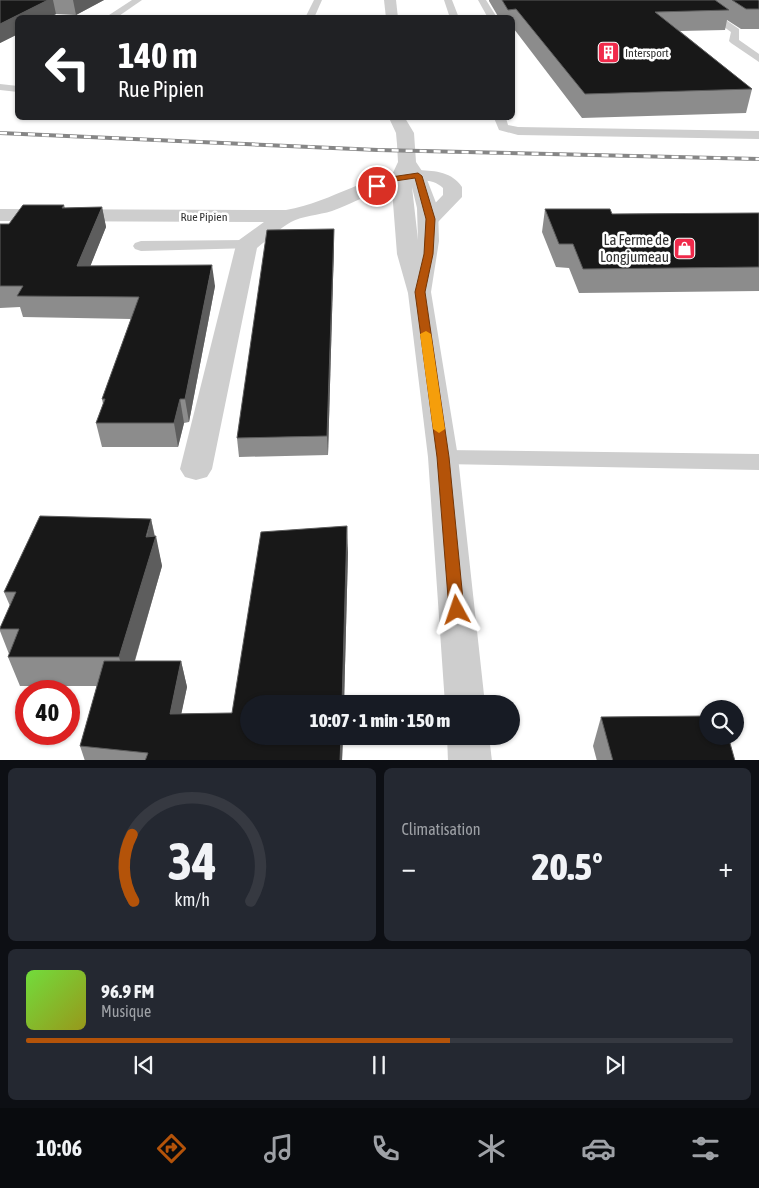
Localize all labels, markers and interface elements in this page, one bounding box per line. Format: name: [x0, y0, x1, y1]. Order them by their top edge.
icon: left: [35, 35, 100, 100]
text: 140 m: [118, 35, 197, 75]
building icon: Intersport: [597, 41, 621, 65]
place label: Intersport: [625, 46, 669, 60]
text: Rue Pipien: [118, 76, 204, 102]
pin: [356, 165, 398, 207]
icon: arrive: [363, 172, 391, 200]
street label: Rue Pipien: [180, 210, 228, 224]
place label: La Ferme de Longjumeau: [600, 231, 669, 265]
shop icon: La Ferme de Longjumeau: [673, 237, 697, 261]
position arrow: [430, 583, 482, 635]
speed limit sign: 40: [15, 680, 80, 745]
map controls: [699, 700, 744, 745]
button: search: [699, 700, 744, 745]
text: 10:07 · 1 min · 150 m: [310, 709, 450, 731]
text: Climatisation: [402, 820, 481, 838]
text: 34: [167, 831, 216, 891]
text: 20.5°: [532, 845, 603, 888]
text: −: [402, 851, 416, 883]
text: +: [718, 851, 733, 883]
text: km/h: [174, 889, 209, 910]
text: 96.9 FM: [101, 980, 154, 1002]
text: Musique: [101, 1002, 151, 1020]
icon: previous: [130, 1051, 158, 1079]
icon: pause: [365, 1051, 393, 1079]
icon: next: [601, 1051, 629, 1079]
icon: directions: [154, 1131, 189, 1166]
icon: music: [261, 1131, 296, 1166]
icon: phone: [368, 1131, 403, 1166]
icon: climate: [474, 1131, 509, 1166]
icon: car: [581, 1131, 616, 1166]
icon: filters: [688, 1131, 723, 1166]
text: 10:06: [36, 1135, 82, 1161]

